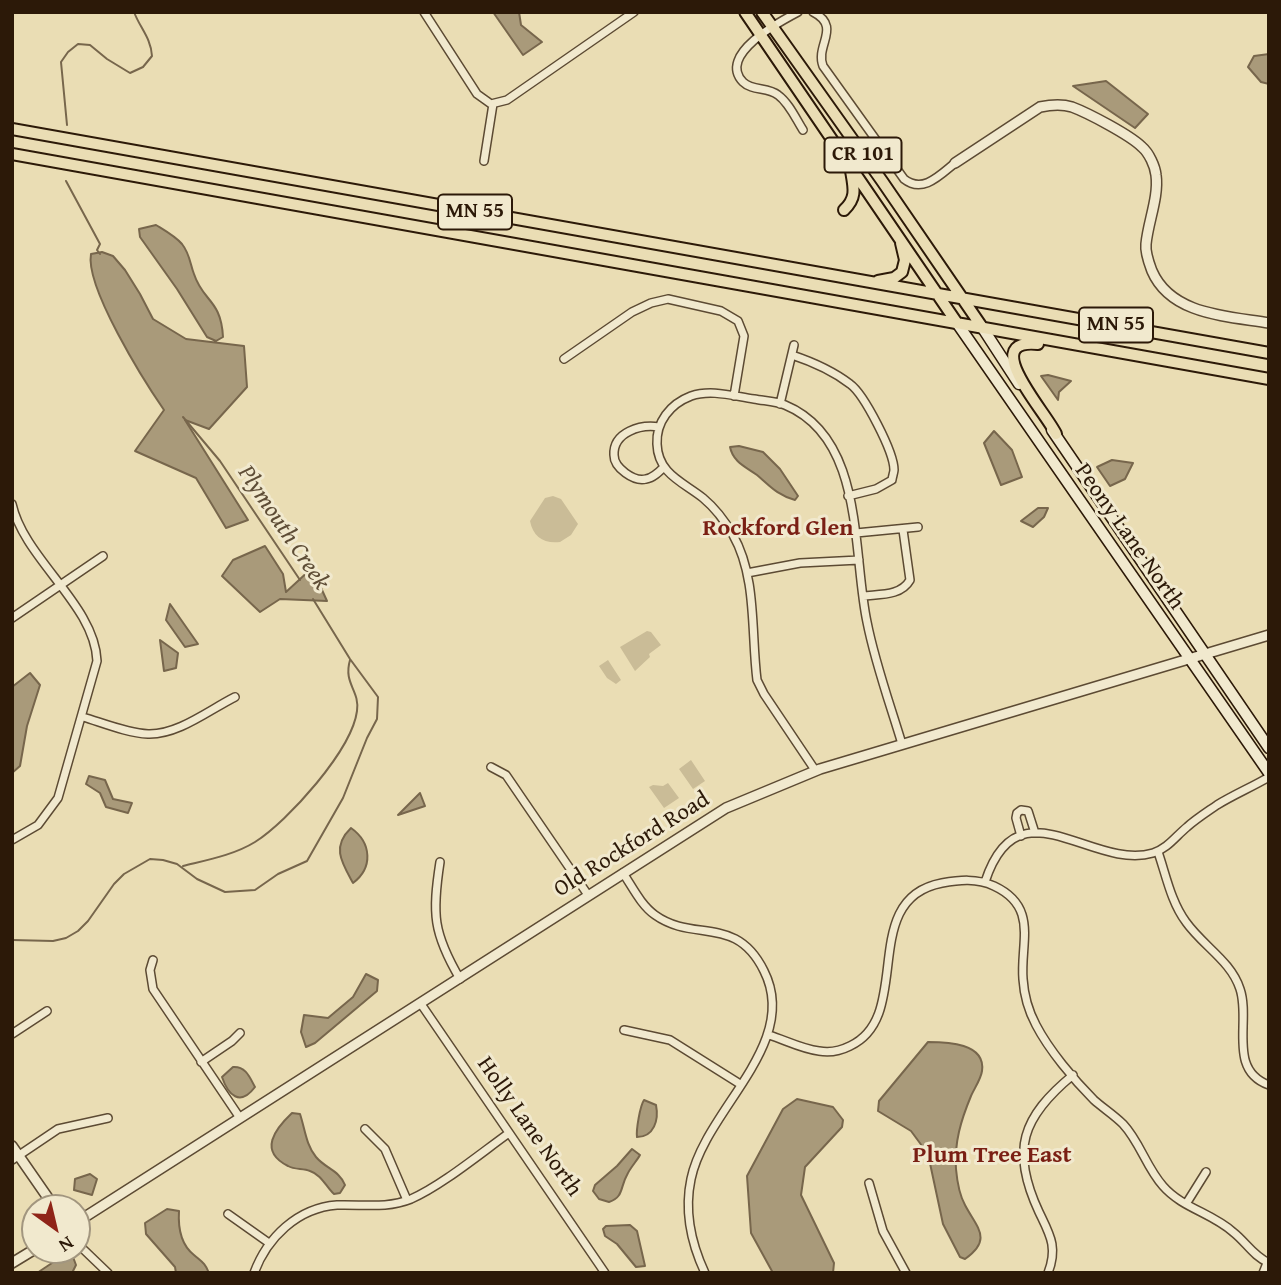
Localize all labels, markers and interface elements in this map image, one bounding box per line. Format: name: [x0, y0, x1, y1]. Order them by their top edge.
road number: CR 101: [824, 138, 902, 172]
road number: MN 55: [438, 194, 512, 230]
road number: MN 55: [1079, 308, 1153, 342]
street label: Peony Lane North: [1068, 458, 1190, 616]
water label: Plymouth Creek: [231, 460, 335, 596]
district label: Rockford Glen: [703, 515, 853, 543]
street label: Old Rockford Road: [549, 786, 715, 904]
street label: Holly Lane North: [470, 1052, 588, 1202]
district label: Plum Tree East: [912, 1142, 1072, 1170]
north arrow: [21, 1194, 91, 1264]
text: N: [54, 1230, 80, 1260]

